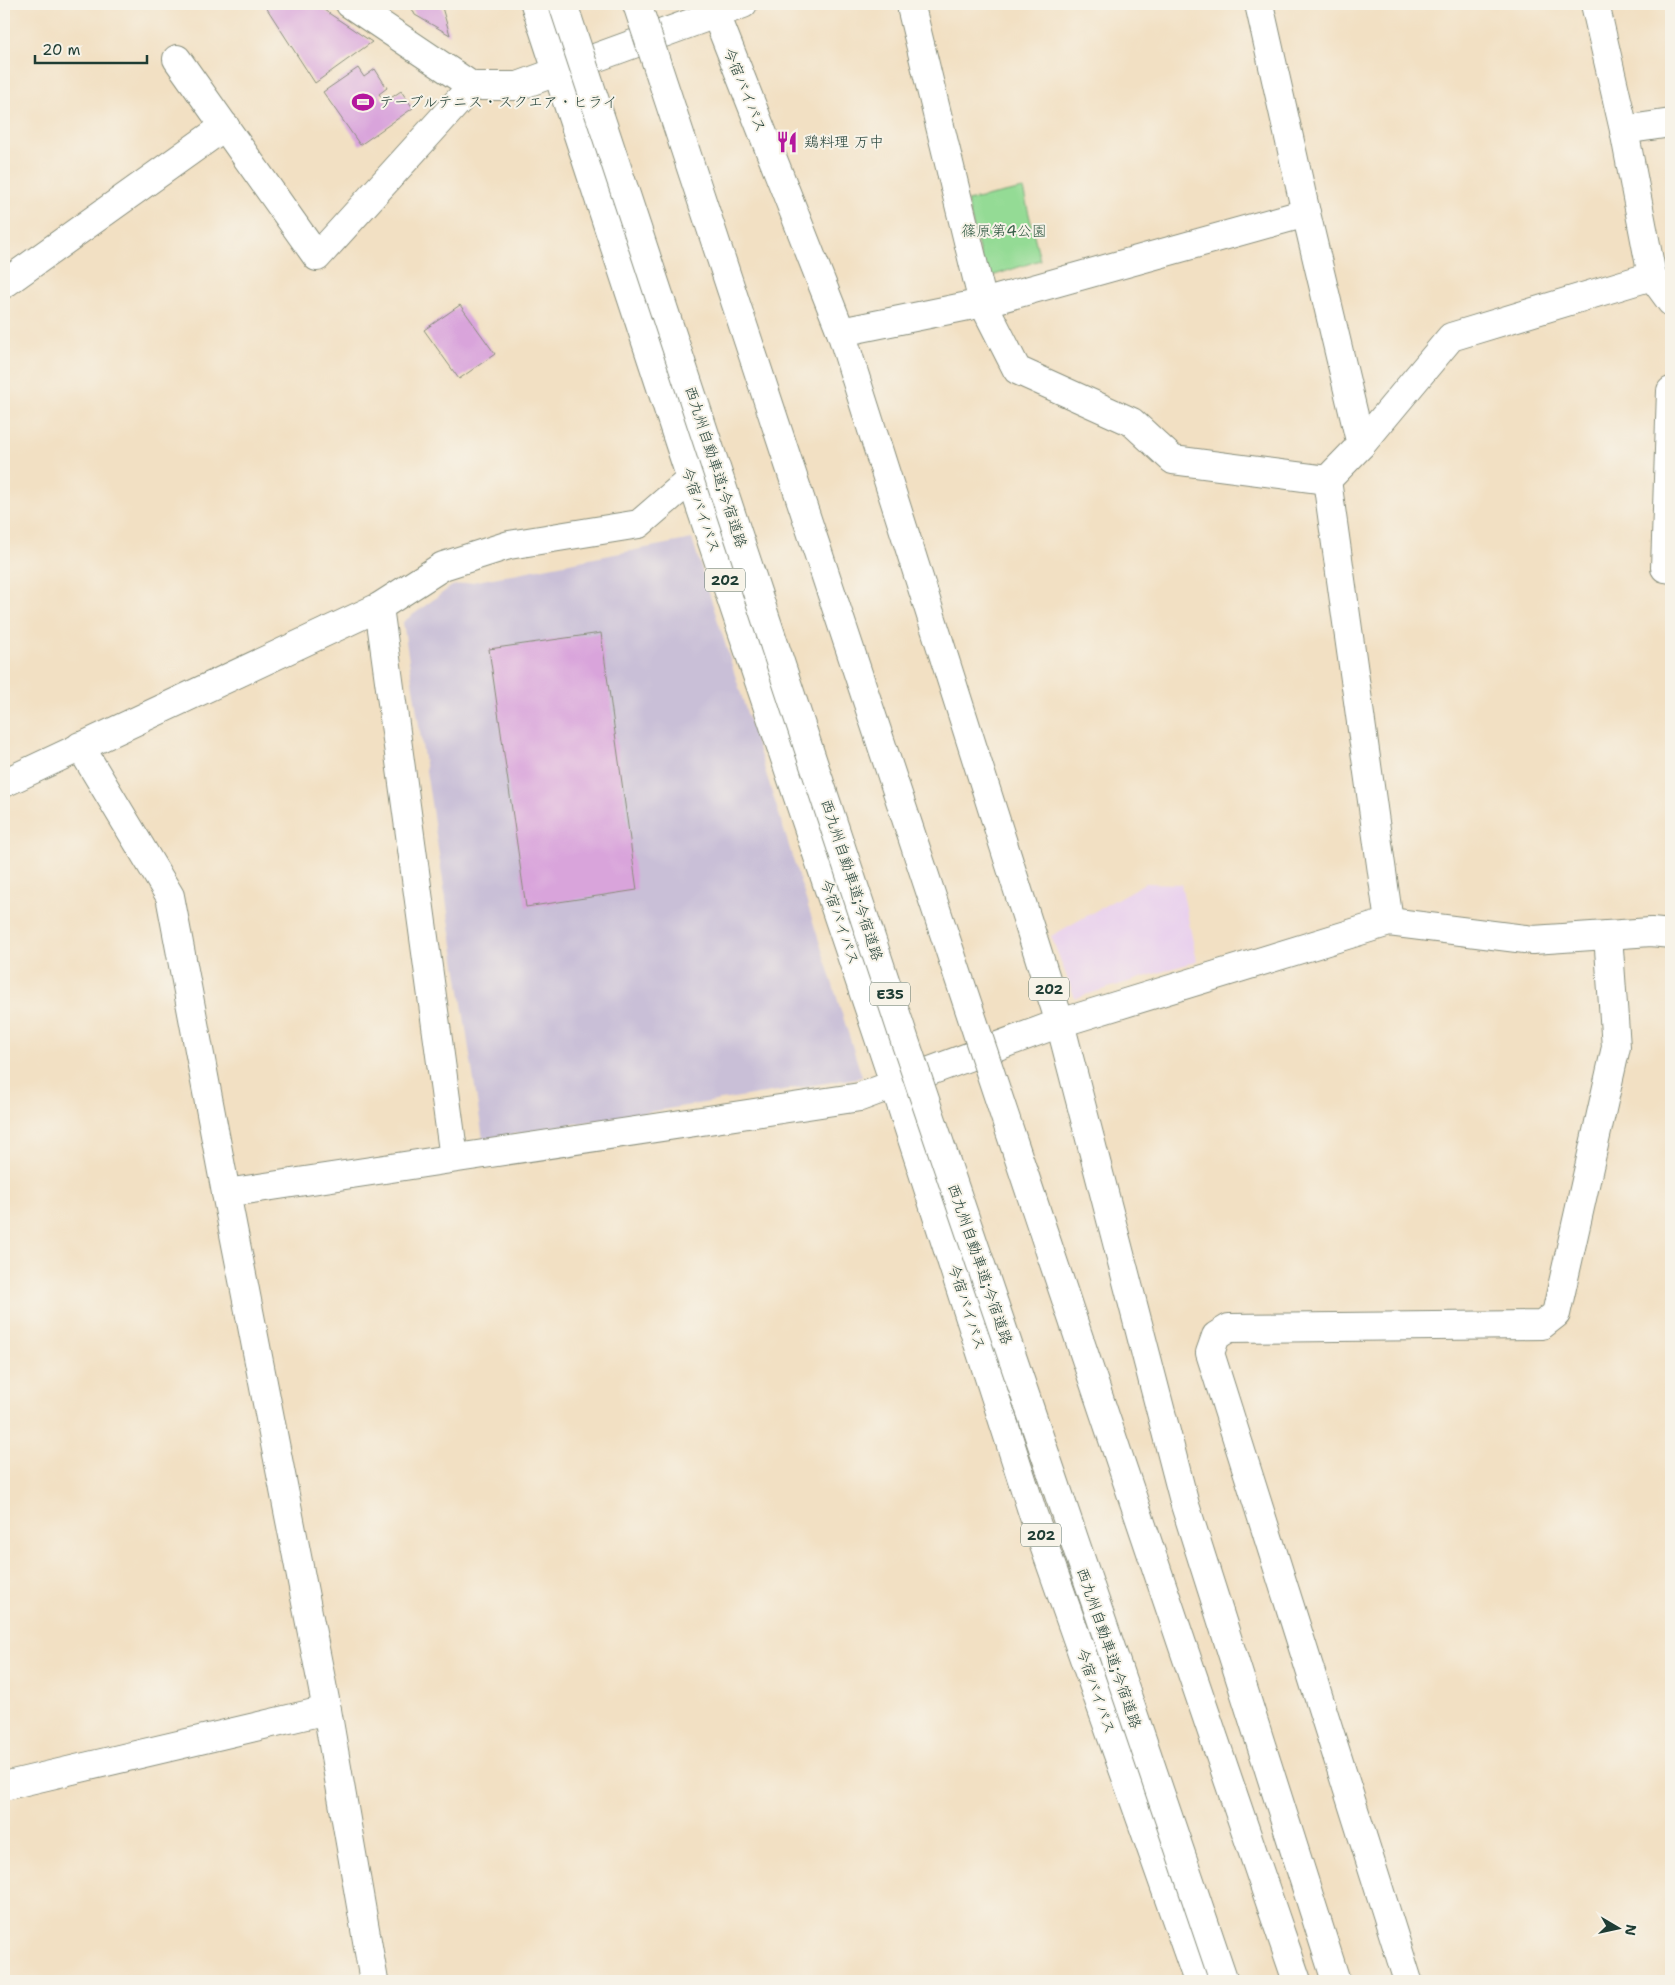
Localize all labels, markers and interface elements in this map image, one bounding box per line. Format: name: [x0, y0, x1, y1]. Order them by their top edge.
scale bar: [35, 32, 148, 64]
text: 20 m: [42, 40, 81, 60]
street label: 今宿バイパス: [719, 45, 771, 135]
sports icon: テーブルテニス・スクエア・ヒライ: [350, 89, 376, 115]
place label: テーブルテニス・スクエア・ヒライ: [379, 92, 618, 112]
restaurant icon: 鶏料理 万中: [774, 129, 800, 155]
place label: 鶏料理 万中: [804, 132, 884, 152]
park label: 篠原第4公園: [961, 221, 1047, 241]
street label: 西九州自動車道;今宿道路: [680, 383, 752, 551]
street label: 今宿バイパス: [677, 464, 725, 556]
road number: 202: [705, 568, 745, 592]
street label: 西九州自動車道;今宿道路: [816, 796, 888, 964]
street label: 今宿バイパス: [816, 876, 864, 968]
road number: 202: [1029, 978, 1069, 1001]
road number: E35: [870, 982, 910, 1006]
street label: 西九州自動車道;今宿道路: [943, 1181, 1017, 1347]
street label: 今宿バイパス: [944, 1261, 990, 1353]
road number: 202: [1021, 1524, 1061, 1546]
street label: 西九州自動車道;今宿道路: [1072, 1565, 1146, 1731]
street label: 今宿バイパス: [1072, 1645, 1120, 1737]
north arrow: [1592, 1902, 1642, 1952]
text: N: [1621, 1923, 1641, 1937]

